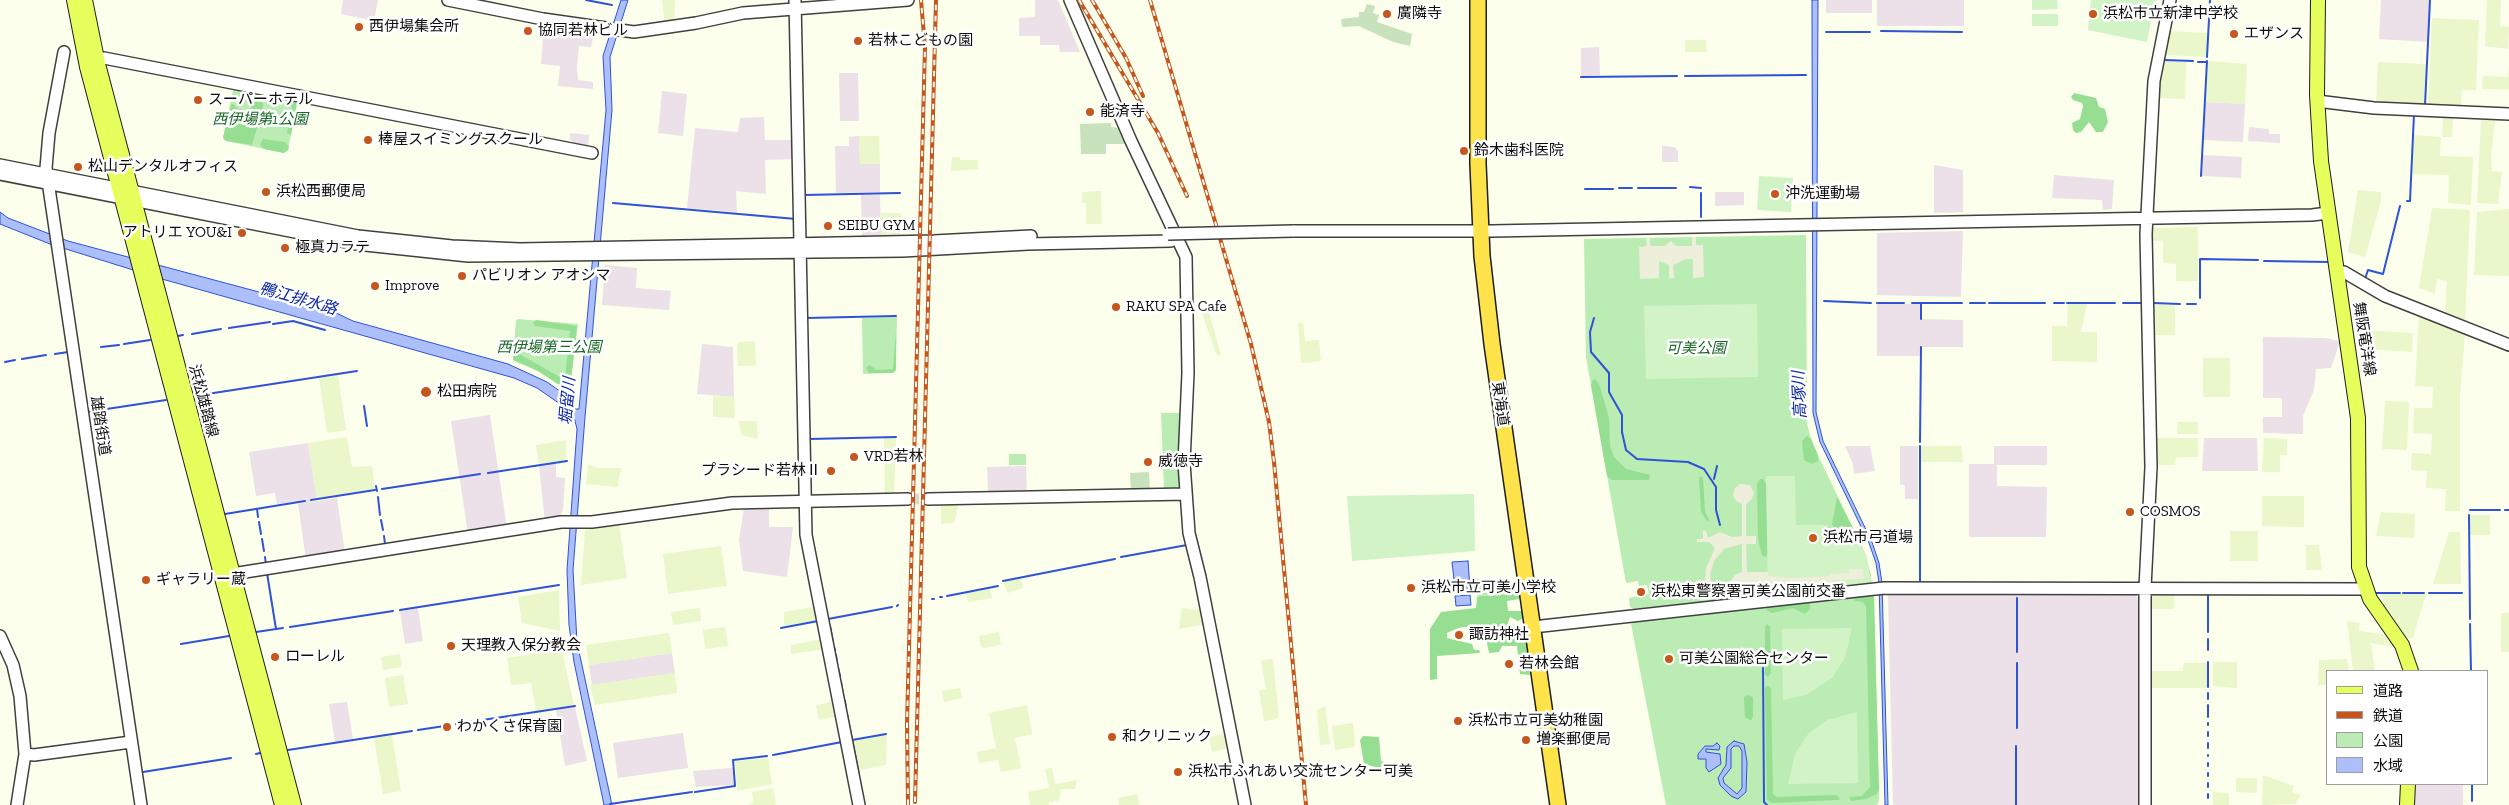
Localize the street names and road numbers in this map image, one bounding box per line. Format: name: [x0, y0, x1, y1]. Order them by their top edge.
street label: 舞阪竜洋線: [2349, 301, 2379, 377]
street label: 浜松雄踏線: [185, 362, 221, 440]
street label: 東海道: [1488, 380, 1512, 428]
street label: 雄踏街道: [86, 395, 114, 457]

